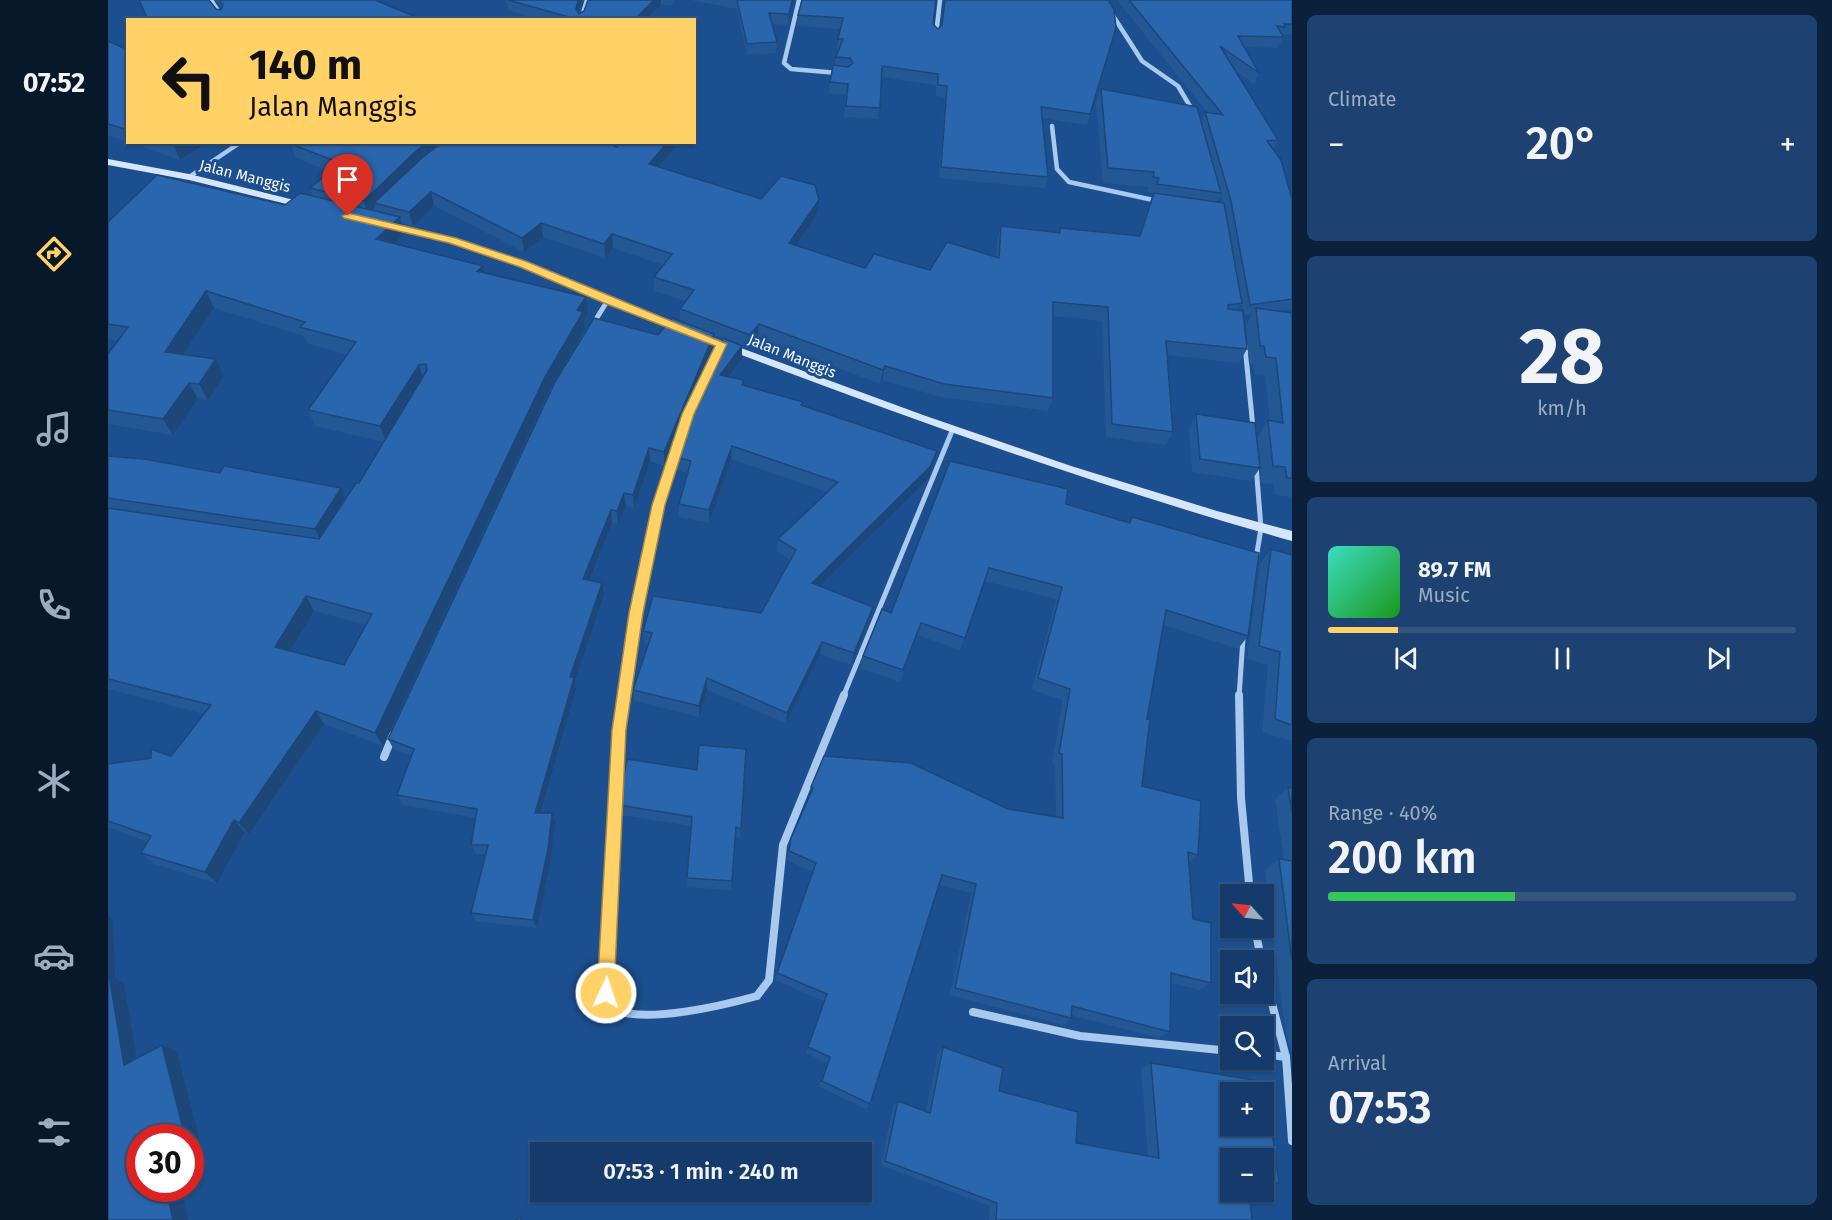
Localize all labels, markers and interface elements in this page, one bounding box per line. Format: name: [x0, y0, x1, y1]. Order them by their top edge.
text: 140 m: [249, 40, 362, 90]
icon: left: [150, 42, 228, 120]
text: 07:52: [23, 67, 85, 99]
text: Climate: [1328, 87, 1396, 111]
text: Jalan Manggis: [249, 91, 417, 123]
text: 20°: [1526, 117, 1598, 171]
text: −: [1328, 125, 1345, 165]
text: +: [1780, 125, 1796, 165]
pin: [322, 154, 373, 216]
street label: Jalan Manggis: [198, 156, 292, 196]
icon: arrive: [331, 163, 364, 196]
icon: directions: [33, 233, 75, 275]
text: 28: [1519, 310, 1605, 404]
street label: Jalan Manggis: [745, 330, 839, 382]
text: km/h: [1537, 396, 1587, 420]
icon: music: [33, 408, 75, 450]
text: 89.7 FM: [1418, 556, 1491, 583]
text: Music: [1418, 583, 1470, 607]
icon: phone: [33, 584, 75, 626]
icon: previous: [1390, 642, 1423, 675]
icon: pause: [1546, 642, 1579, 675]
icon: next: [1702, 642, 1735, 675]
icon: climate: [33, 760, 75, 802]
text: Range · 40%: [1328, 801, 1437, 825]
text: 200 km: [1328, 831, 1477, 885]
north arrow: [1220, 884, 1274, 938]
map controls: [1220, 884, 1274, 1202]
icon: car: [33, 935, 75, 977]
button: sound: [1220, 950, 1274, 1004]
position arrow: [574, 961, 638, 1025]
button: search: [1220, 1016, 1274, 1070]
text: Arrival: [1328, 1051, 1387, 1075]
text: 07:53: [1328, 1081, 1432, 1135]
button: +: [1220, 1082, 1274, 1136]
icon: filters: [33, 1111, 75, 1153]
speed limit sign: 30: [126, 1124, 204, 1202]
button: −: [1220, 1148, 1274, 1202]
text: 07:53 · 1 min · 240 m: [603, 1158, 799, 1185]

